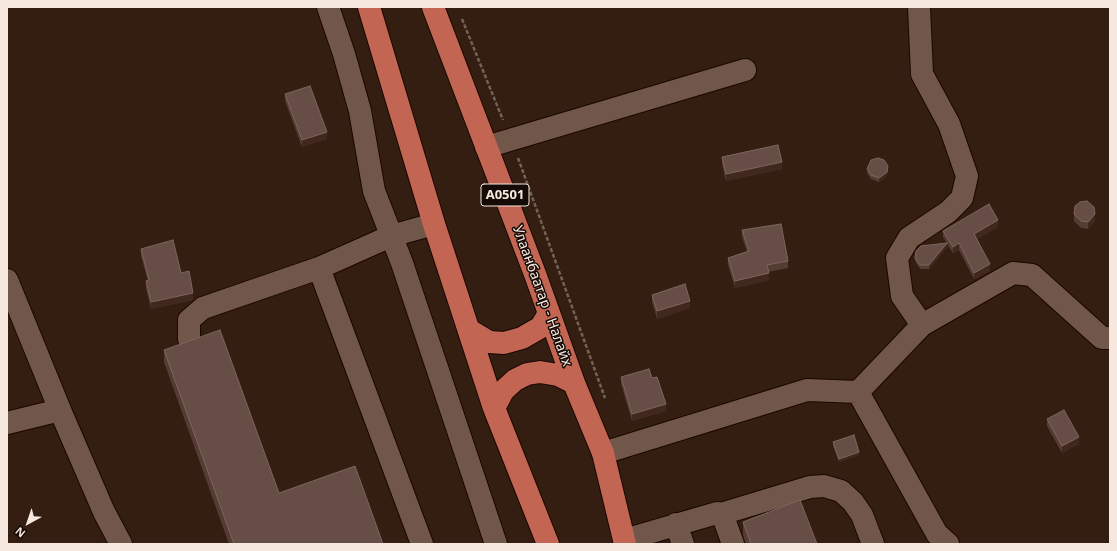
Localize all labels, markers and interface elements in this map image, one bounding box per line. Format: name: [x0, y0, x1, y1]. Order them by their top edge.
road number: A0501: [481, 184, 529, 206]
street label: Улаанбаатар - Налайх: [509, 223, 575, 369]
north arrow: [8, 503, 48, 543]
text: N: [12, 524, 28, 541]

